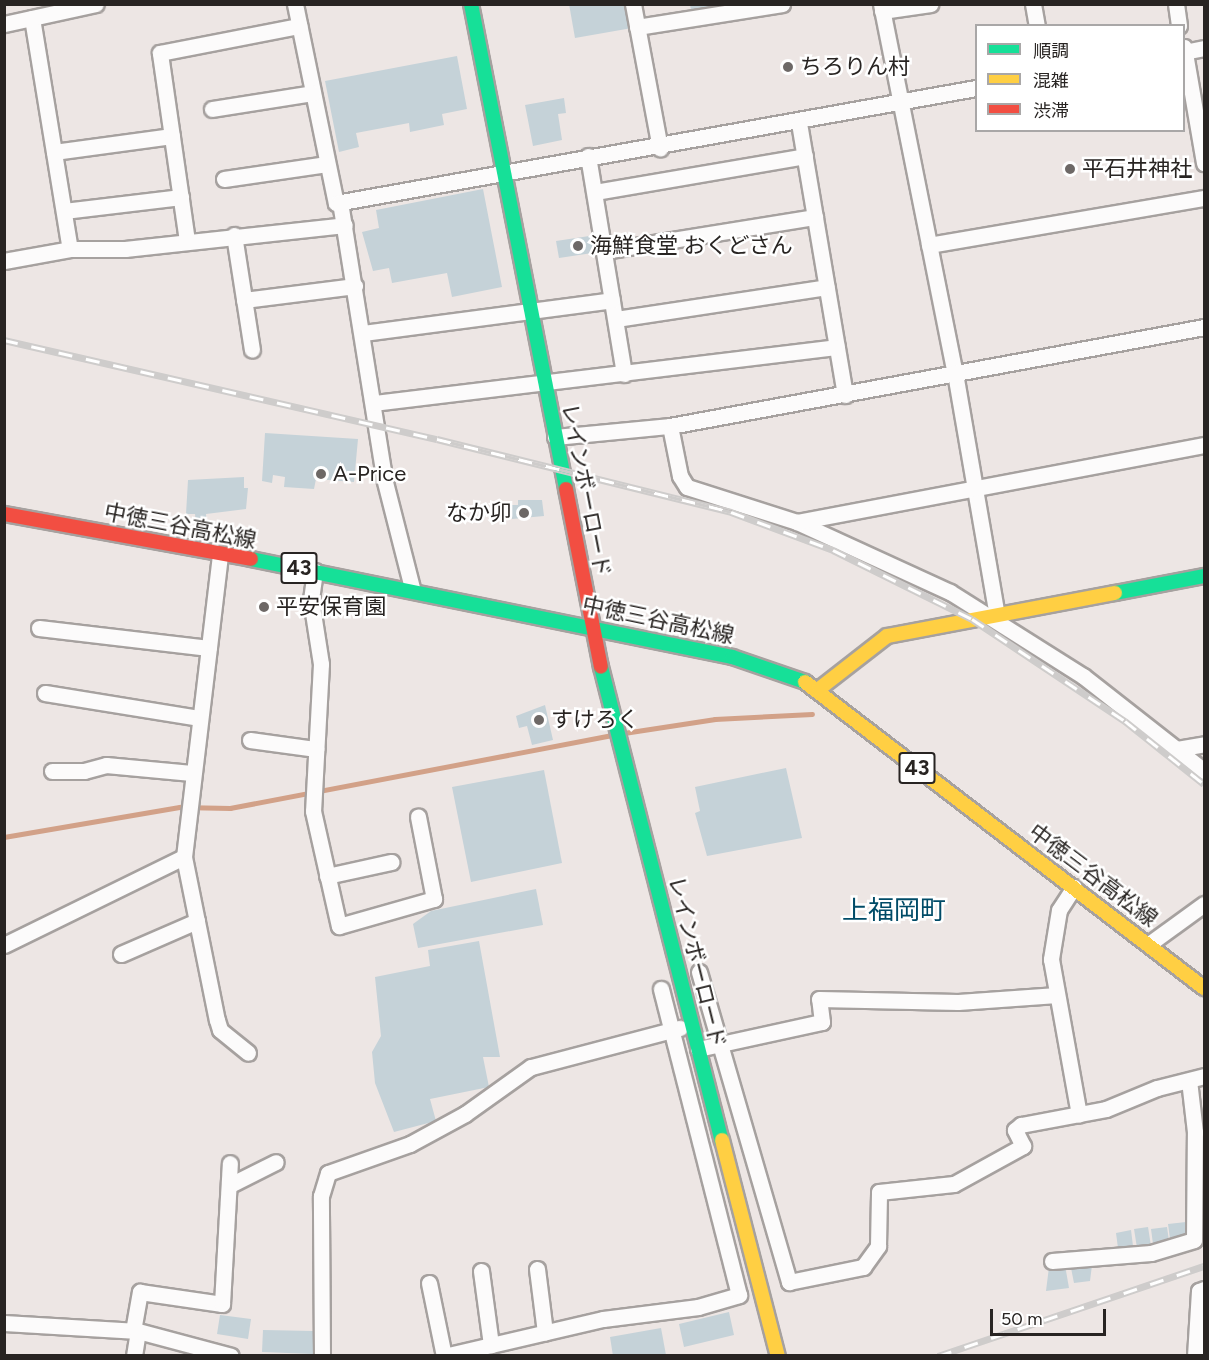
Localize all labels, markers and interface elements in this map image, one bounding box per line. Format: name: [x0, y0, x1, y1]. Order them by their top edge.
legend: [975, 24, 1185, 132]
text: 順調: [1033, 40, 1069, 62]
place label: ちろりん村: [800, 54, 910, 80]
marker: ちろりん村: [781, 60, 795, 74]
text: 混雑: [1033, 70, 1069, 92]
text: 渋滞: [1033, 100, 1069, 122]
place label: 平石井神社: [1082, 156, 1192, 182]
marker: 平石井神社: [1063, 162, 1077, 176]
place label: 海鮮食堂 おくどさん: [590, 233, 793, 259]
marker: 海鮮食堂 おくどさん: [571, 239, 585, 253]
street label: レインボーロード: [556, 401, 616, 579]
place label: A-Price: [333, 461, 406, 487]
marker: A-Price: [314, 467, 328, 481]
street label: 中徳三谷高松線: [102, 498, 258, 554]
place label: なか卯: [446, 500, 512, 526]
marker: なか卯: [517, 506, 531, 520]
road number: 43: [280, 550, 318, 586]
street label: 中徳三谷高松線: [580, 591, 736, 649]
place label: 平安保育園: [276, 594, 386, 620]
marker: 平安保育園: [257, 600, 271, 614]
place label: すけろく: [551, 707, 639, 733]
marker: すけろく: [532, 713, 546, 727]
road number: 43: [898, 750, 936, 786]
street label: 中徳三谷高松線: [1024, 818, 1162, 932]
street label: レインボーロード: [663, 873, 731, 1051]
district label: 上福岡町: [842, 895, 946, 927]
scale bar: [993, 1297, 1108, 1335]
text: 50 m: [1001, 1308, 1043, 1330]

